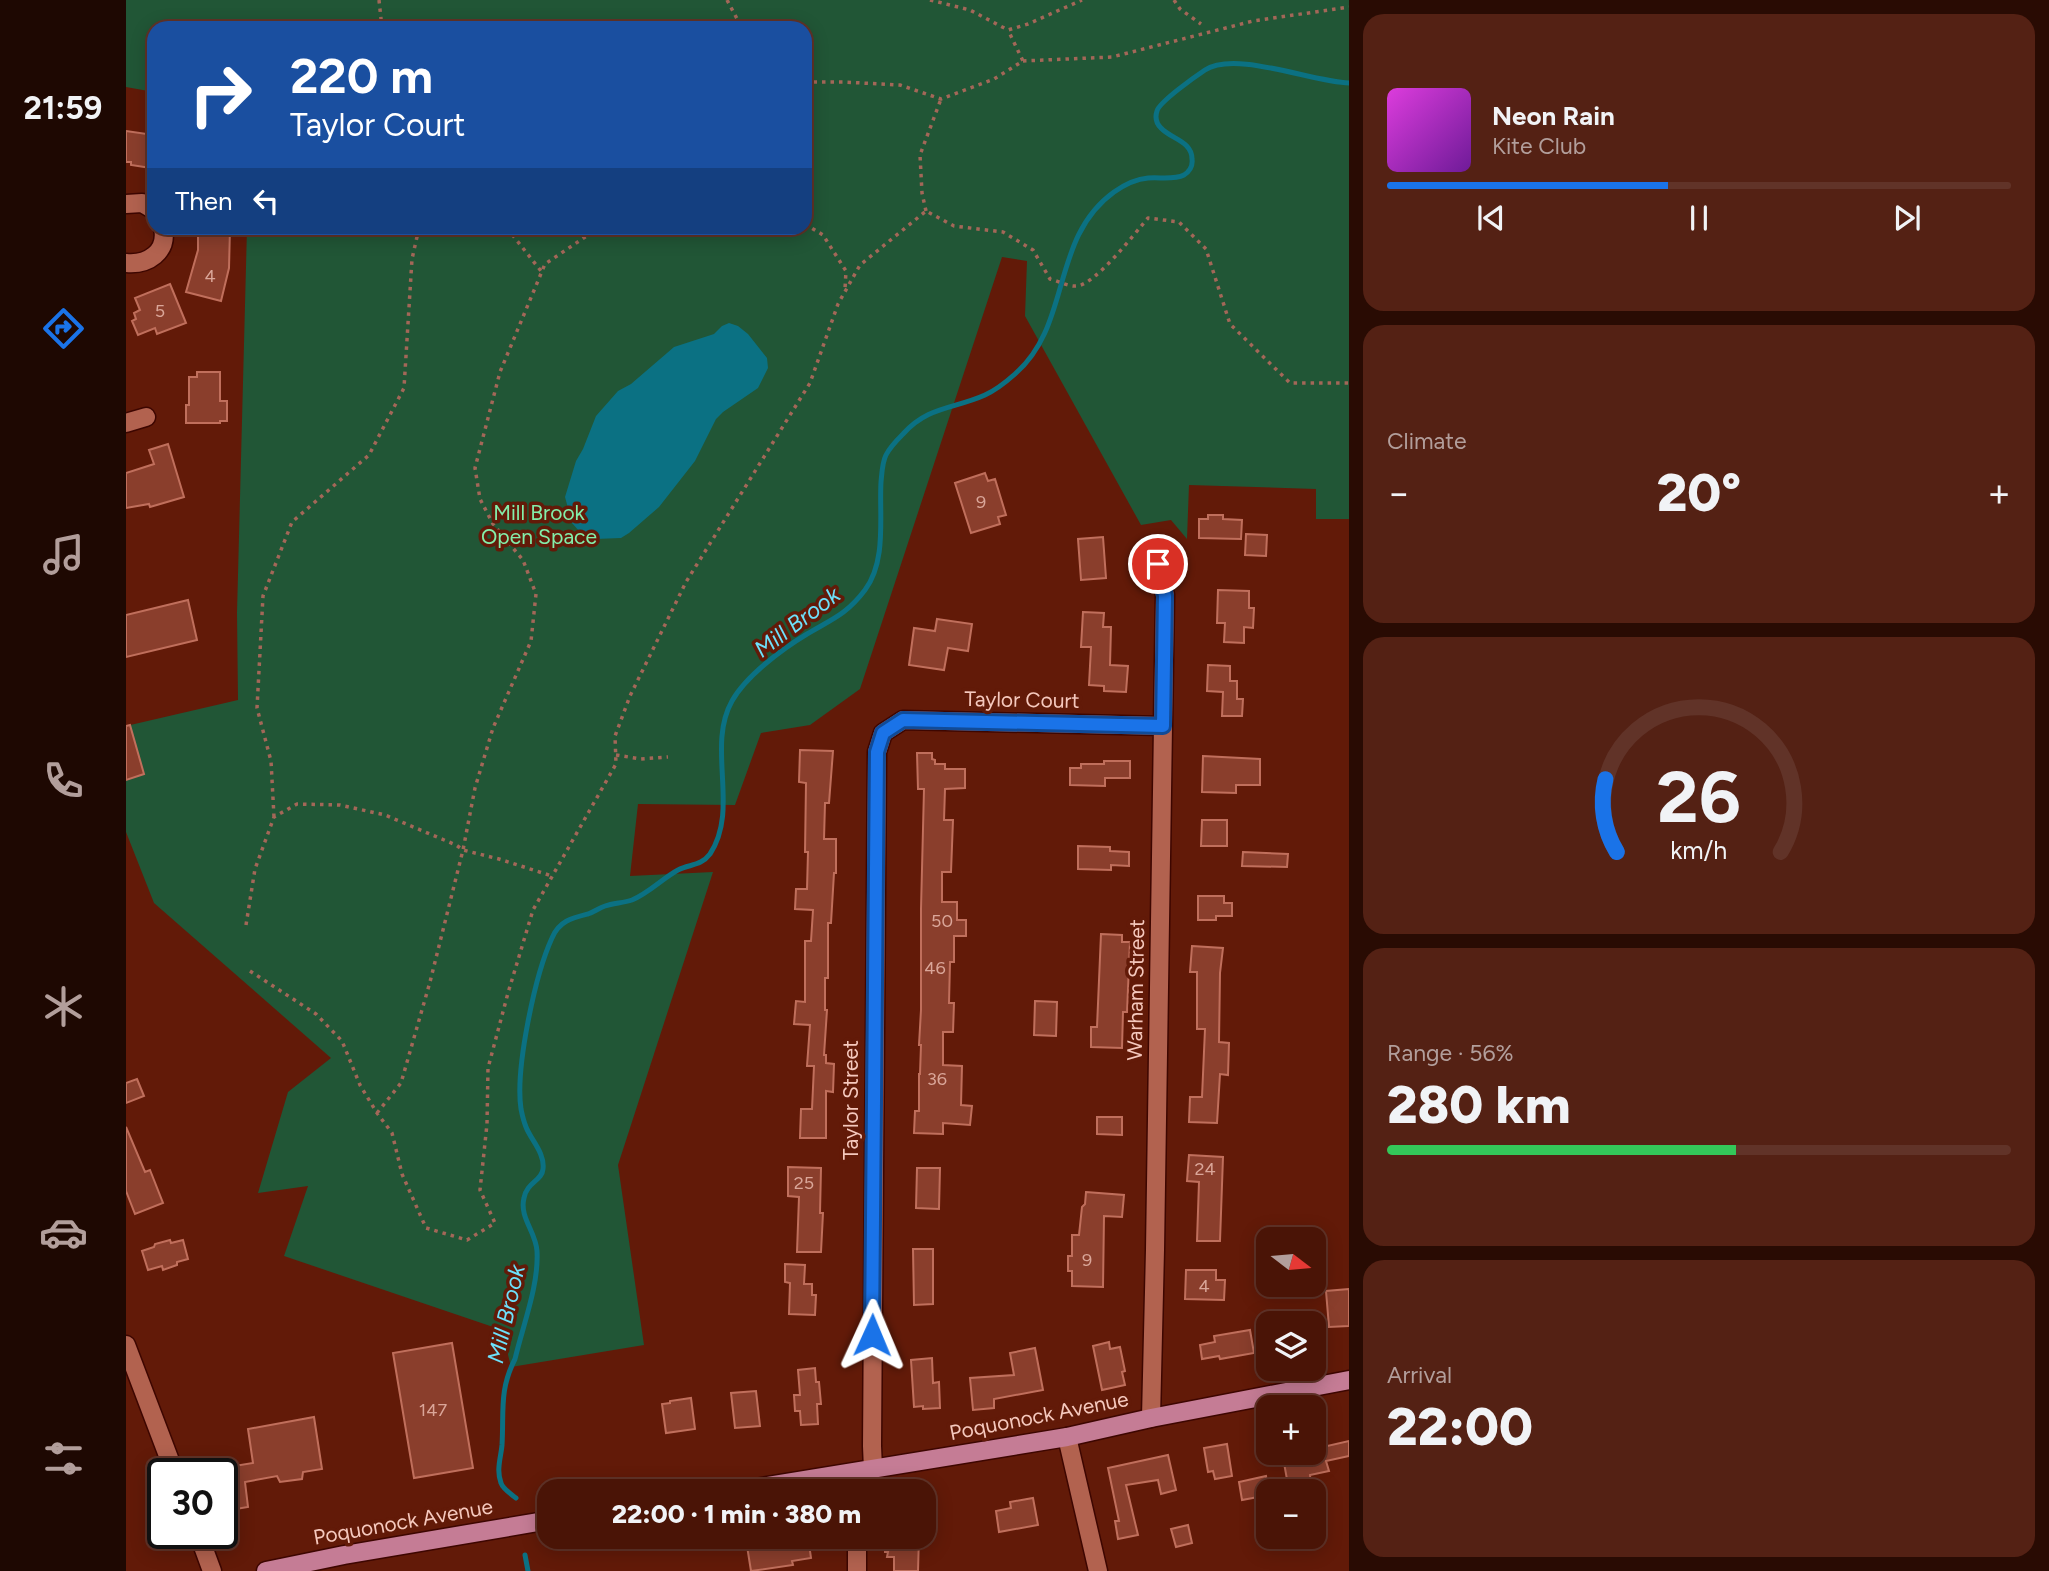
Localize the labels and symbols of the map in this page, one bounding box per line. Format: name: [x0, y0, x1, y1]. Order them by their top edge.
house number: 4: [204, 265, 216, 287]
house number: 5: [155, 300, 165, 322]
house number: 9: [976, 491, 986, 513]
park label: Mill Brook Open Space: [481, 500, 597, 549]
pin: [1128, 534, 1188, 594]
water label: Mill Brook: [748, 580, 846, 663]
street label: Taylor Court: [964, 686, 1080, 713]
house number: 50: [931, 910, 953, 932]
street label: Warham Street: [1122, 919, 1149, 1061]
house number: 46: [924, 957, 946, 979]
street label: Taylor Street: [838, 1040, 863, 1160]
house number: 36: [927, 1068, 947, 1090]
house number: 24: [1194, 1158, 1216, 1180]
house number: 25: [794, 1172, 814, 1194]
north arrow: [1256, 1227, 1326, 1297]
house number: 9: [1082, 1249, 1092, 1271]
water label: Mill Brook: [481, 1261, 531, 1366]
house number: 4: [1198, 1275, 1210, 1297]
position arrow: [835, 1298, 909, 1372]
street label: Poquonock Avenue: [947, 1386, 1131, 1445]
house number: 147: [419, 1399, 447, 1421]
speed limit sign: 30: [147, 1458, 238, 1549]
street label: Poquonock Avenue: [311, 1493, 495, 1550]

